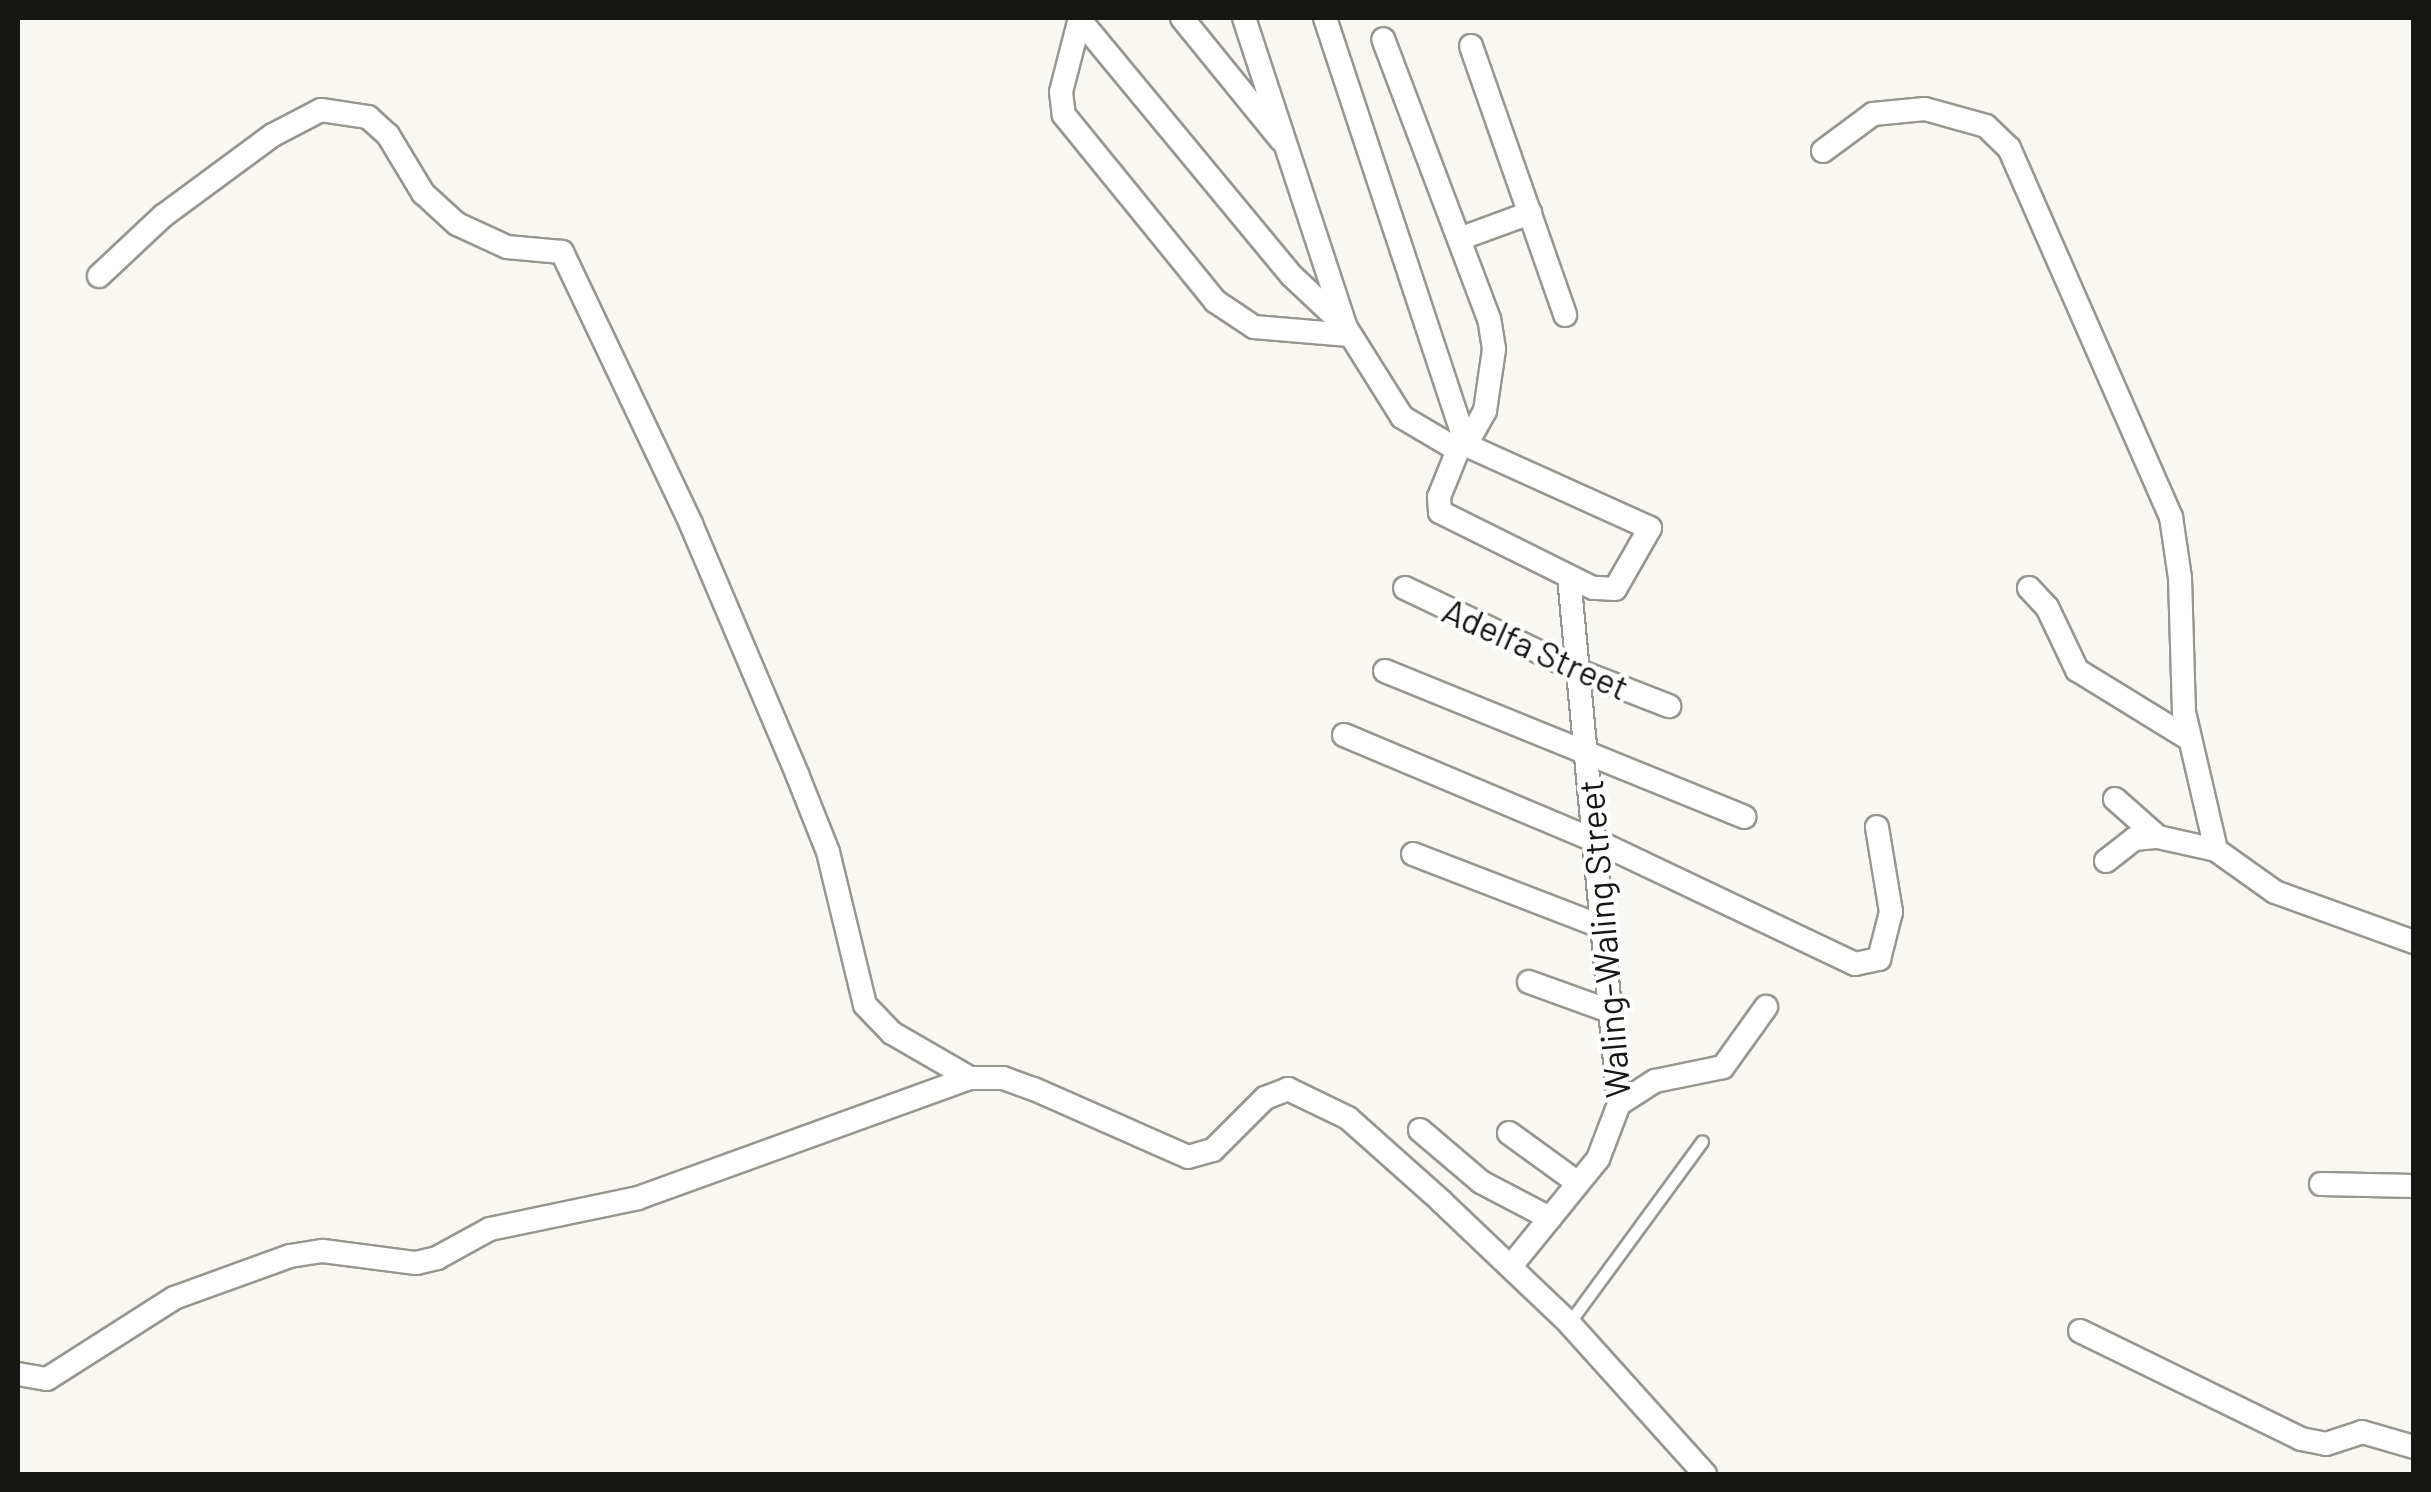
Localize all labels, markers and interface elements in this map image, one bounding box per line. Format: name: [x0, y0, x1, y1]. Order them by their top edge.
street label: Adelfa Street: [1437, 588, 1635, 708]
street label: Waling-Waling Street: [1568, 778, 1638, 1100]

